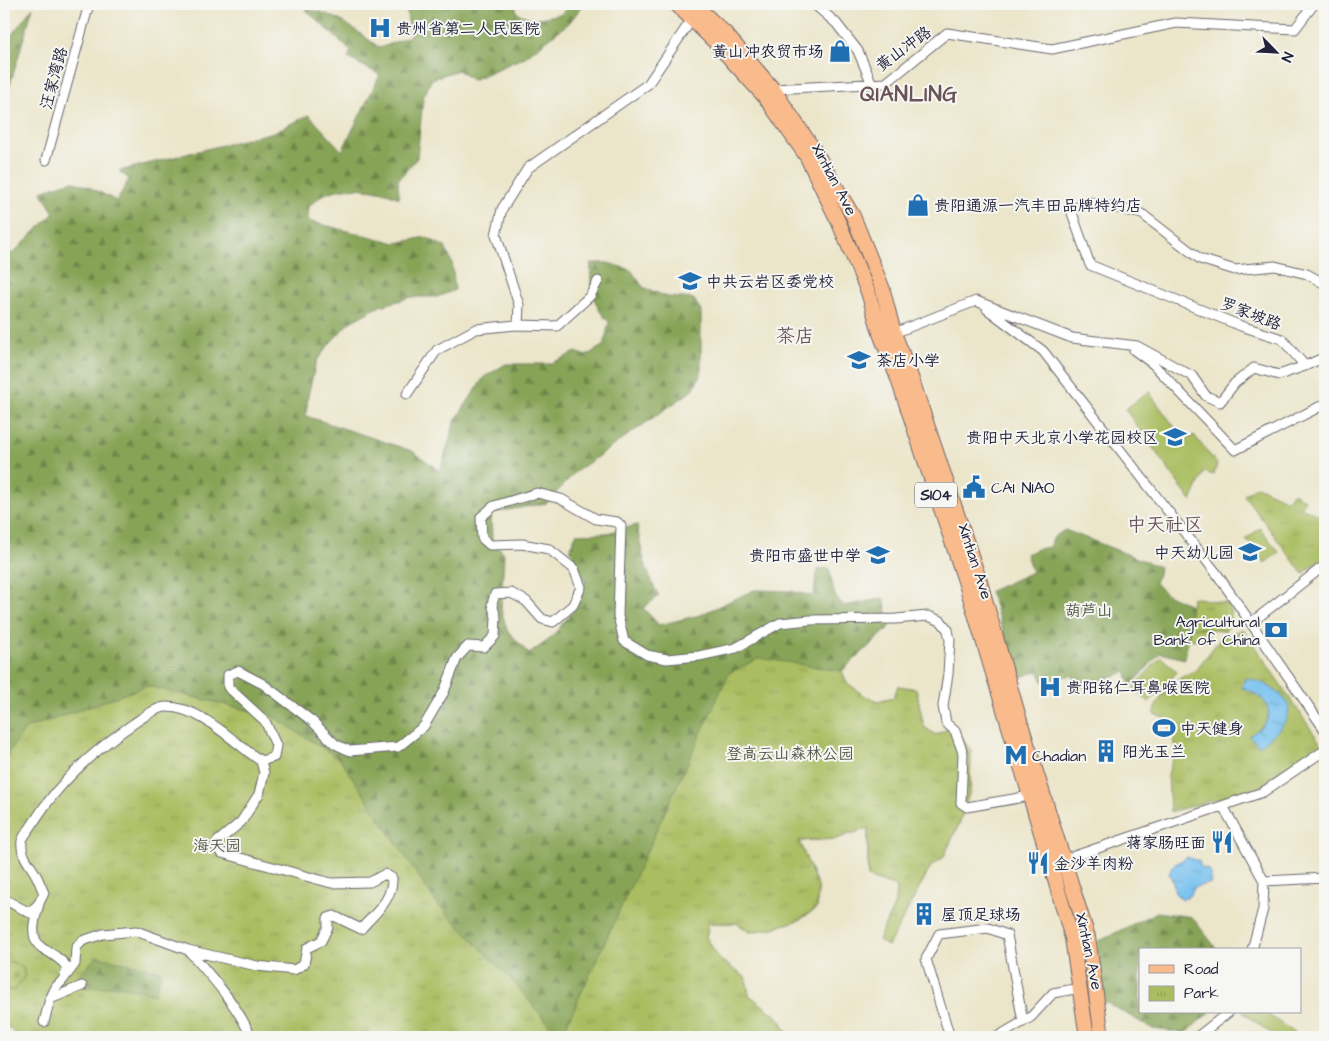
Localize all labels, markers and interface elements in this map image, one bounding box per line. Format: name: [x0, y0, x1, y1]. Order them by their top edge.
hospital icon: 贵州省第二人民医院: [367, 15, 393, 41]
place label: 贵州省第二人民医院: [396, 18, 540, 40]
street label: 黄山冲路: [871, 21, 936, 77]
north arrow: [1252, 28, 1302, 78]
shop icon: 黄山冲农贸市场: [827, 38, 853, 64]
place label: 黄山冲农贸市场: [712, 41, 824, 63]
street label: 汪家湾路: [35, 44, 73, 112]
text: N: [1276, 49, 1298, 65]
district label: QIANLING: [860, 80, 958, 109]
street label: Xintian Ave: [806, 140, 862, 220]
shop icon: 贵阳通源一汽丰田品牌特约店: [905, 192, 931, 218]
place label: 贵阳通源一汽丰田品牌特约店: [934, 195, 1142, 217]
school or university icon: 中共云岩区委党校: [677, 268, 703, 294]
place label: 中共云岩区委党校: [706, 271, 834, 293]
street label: 罗家坡路: [1217, 292, 1284, 336]
district label: 茶店: [776, 323, 814, 350]
school or university icon: 茶店小学: [846, 347, 872, 373]
place label: 茶店小学: [876, 350, 940, 372]
school or university icon: 贵阳中天北京小学花园校区: [1162, 424, 1188, 450]
place label: 贵阳中天北京小学花园校区: [966, 427, 1158, 449]
public building icon: CAI NIAO: [961, 474, 987, 500]
place label: CAI NIAO: [991, 477, 1055, 499]
road number: S104: [915, 482, 957, 508]
district label: 中天社区: [1127, 512, 1203, 539]
street label: Xintian Ave: [952, 521, 998, 602]
school or university icon: 中天幼儿园: [1237, 539, 1263, 565]
school or university icon: 贵阳市盛世中学: [865, 542, 891, 568]
place label: 中天幼儿园: [1154, 542, 1234, 564]
place label: 贵阳市盛世中学: [749, 545, 861, 567]
park label: 葫芦山: [1065, 600, 1113, 622]
place label: Agricultural Bank of China: [1154, 611, 1260, 651]
bank icon: Agricultural Bank of China: [1263, 617, 1289, 643]
hospital icon: 贵阳铭仁耳鼻喉医院: [1037, 674, 1063, 700]
place label: 贵阳铭仁耳鼻喉医院: [1066, 677, 1210, 699]
sports icon: 中天健身: [1151, 715, 1177, 741]
place label: 中天健身: [1180, 718, 1244, 740]
building icon: 阳光玉兰: [1093, 738, 1119, 764]
place label: 阳光玉兰: [1122, 741, 1186, 763]
metro station icon: Chadian: [1003, 742, 1029, 768]
park label: 登高云山森林公园: [726, 743, 854, 765]
place label: Chadian: [1032, 745, 1086, 767]
restaurant icon: 蒋家肠旺面: [1209, 829, 1235, 855]
place label: 蒋家肠旺面: [1126, 832, 1206, 854]
park label: 海天园: [193, 835, 241, 857]
restaurant icon: 金沙羊肉粉: [1025, 850, 1051, 876]
place label: 金沙羊肉粉: [1054, 853, 1134, 875]
building icon: 屋顶足球场: [911, 901, 937, 927]
place label: 屋顶足球场: [941, 904, 1021, 926]
street label: Xintian Ave: [1070, 910, 1108, 992]
legend: [1139, 948, 1302, 1014]
text: Road: [1184, 959, 1219, 980]
text: Park: [1184, 983, 1219, 1004]

